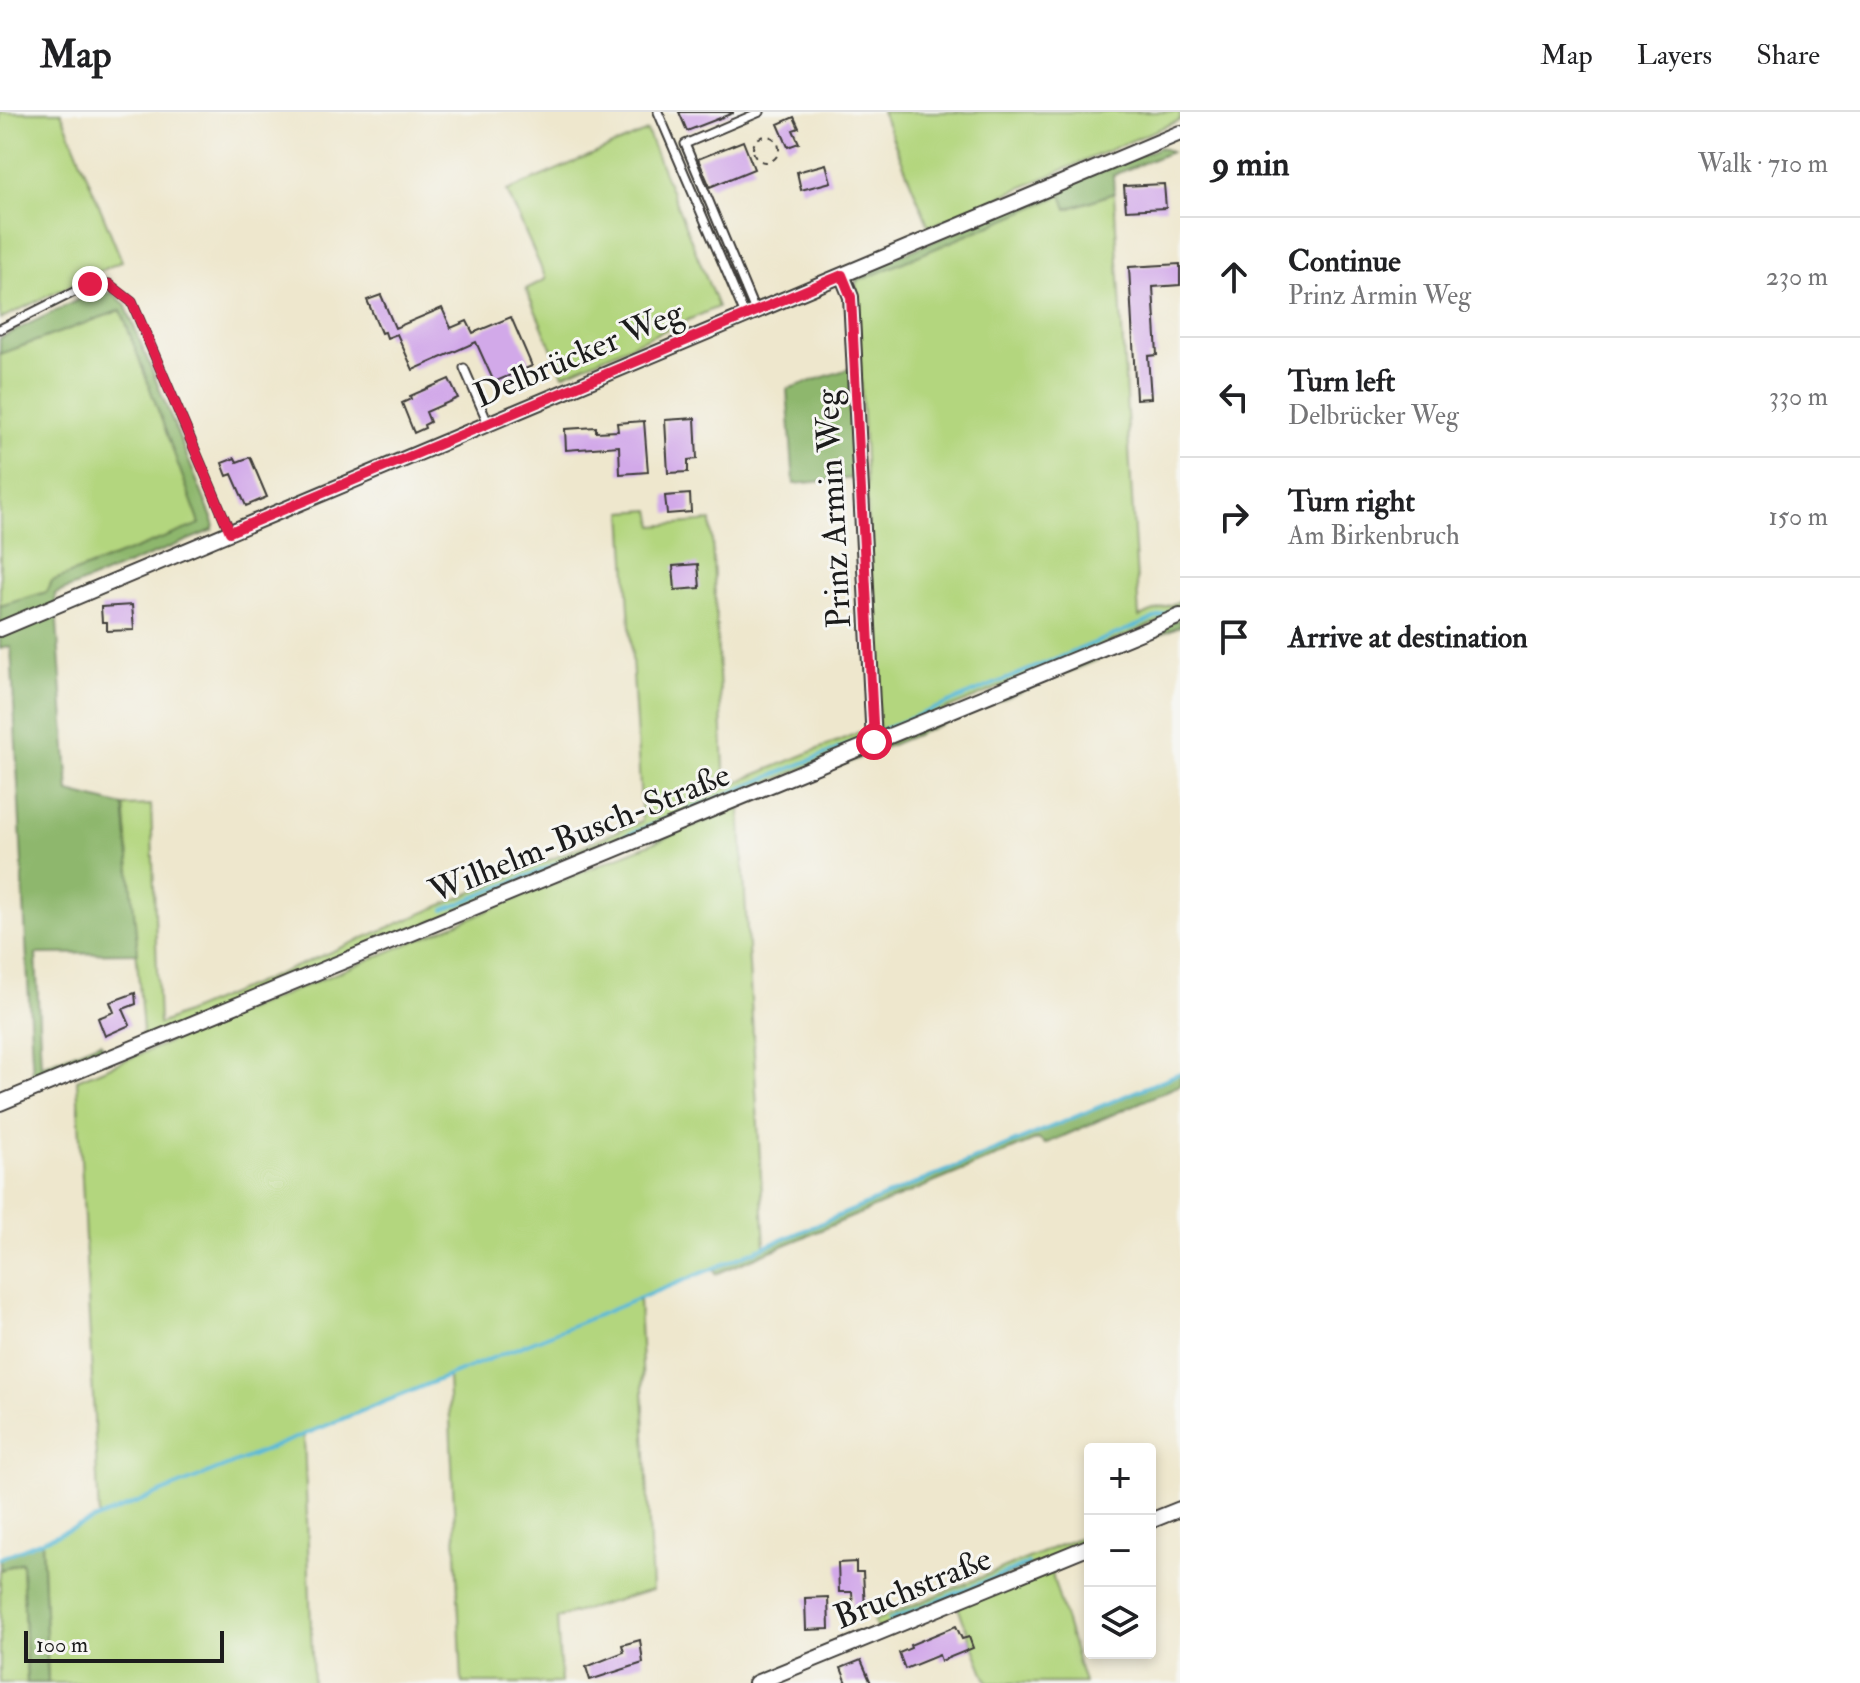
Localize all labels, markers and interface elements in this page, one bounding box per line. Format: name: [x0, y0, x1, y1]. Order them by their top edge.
text: Map: [40, 31, 111, 79]
text: Map: [1540, 38, 1593, 73]
text: Layers: [1637, 38, 1712, 73]
text: Share: [1756, 38, 1820, 73]
text: 9 min: [1212, 143, 1290, 186]
text: Walk · 710 m: [1698, 148, 1828, 180]
text: Continue: [1288, 243, 1401, 280]
icon: ahead: [1212, 255, 1256, 299]
text: 230 m: [1766, 261, 1828, 293]
route end: [72, 266, 108, 302]
text: Prinz Armin Weg: [1288, 280, 1471, 312]
street label: Delbrücker Weg: [467, 290, 691, 418]
text: Turn left: [1288, 363, 1395, 400]
icon: left: [1212, 375, 1256, 419]
text: 330 m: [1769, 381, 1828, 413]
street label: Prinz Armin Weg: [806, 387, 861, 630]
text: Delbrücker Weg: [1288, 400, 1459, 432]
text: Turn right: [1288, 483, 1415, 520]
icon: right: [1212, 495, 1256, 539]
text: 150 m: [1769, 501, 1828, 533]
text: Am Birkenbruch: [1288, 520, 1460, 552]
icon: arrive: [1212, 615, 1256, 659]
text: Arrive at destination: [1288, 619, 1528, 656]
route start: [856, 724, 892, 760]
street label: Wilhelm-Busch-Straße: [422, 753, 736, 914]
map controls: [1084, 1443, 1156, 1659]
button: +: [1084, 1443, 1156, 1515]
button: −: [1084, 1515, 1156, 1587]
street label: Bruchstraße: [828, 1537, 997, 1639]
button: layers: [1084, 1587, 1156, 1659]
scale bar: [24, 1627, 224, 1663]
text: 100 m: [36, 1631, 88, 1659]

